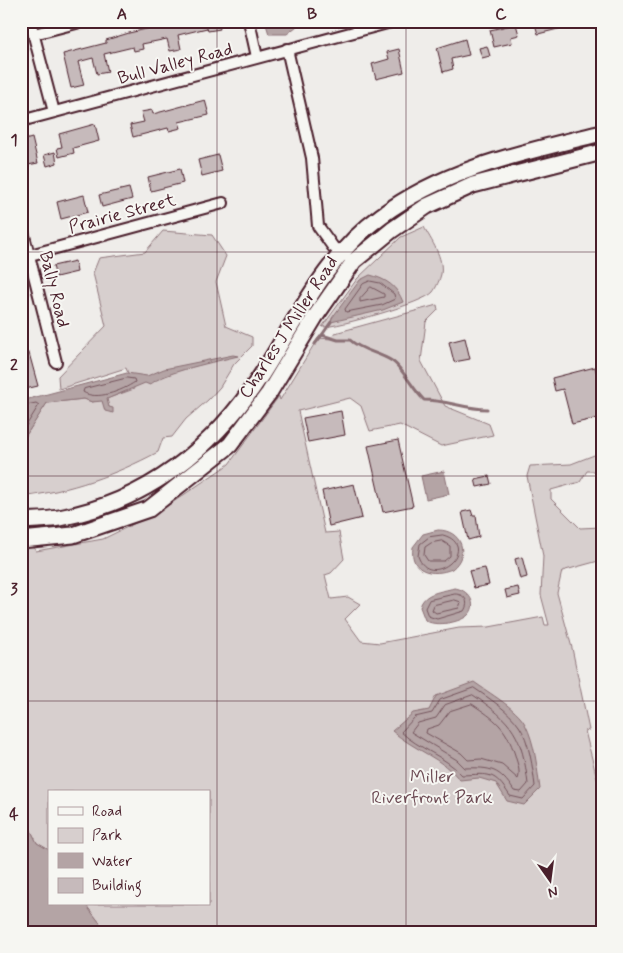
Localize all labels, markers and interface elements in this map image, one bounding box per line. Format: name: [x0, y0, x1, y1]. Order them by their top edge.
text: A: [117, 4, 127, 25]
text: B: [307, 4, 317, 25]
text: C: [495, 4, 507, 25]
street label: Bull Valley Road: [115, 37, 235, 91]
text: 1: [10, 130, 18, 151]
street label: Prairie Street: [66, 188, 179, 240]
street label: Bally Road: [33, 249, 75, 330]
street label: Charles J Miller Road: [234, 252, 344, 403]
text: 2: [10, 355, 18, 376]
text: 3: [10, 579, 18, 600]
park label: Miller Riverfront Park: [371, 765, 493, 810]
legend: [48, 790, 210, 906]
text: Road: [92, 802, 122, 822]
text: 4: [9, 804, 19, 825]
text: Park: [92, 826, 122, 846]
text: Water: [92, 852, 132, 872]
north arrow: [526, 856, 576, 906]
text: Building: [92, 876, 142, 897]
text: N: [546, 882, 560, 902]

